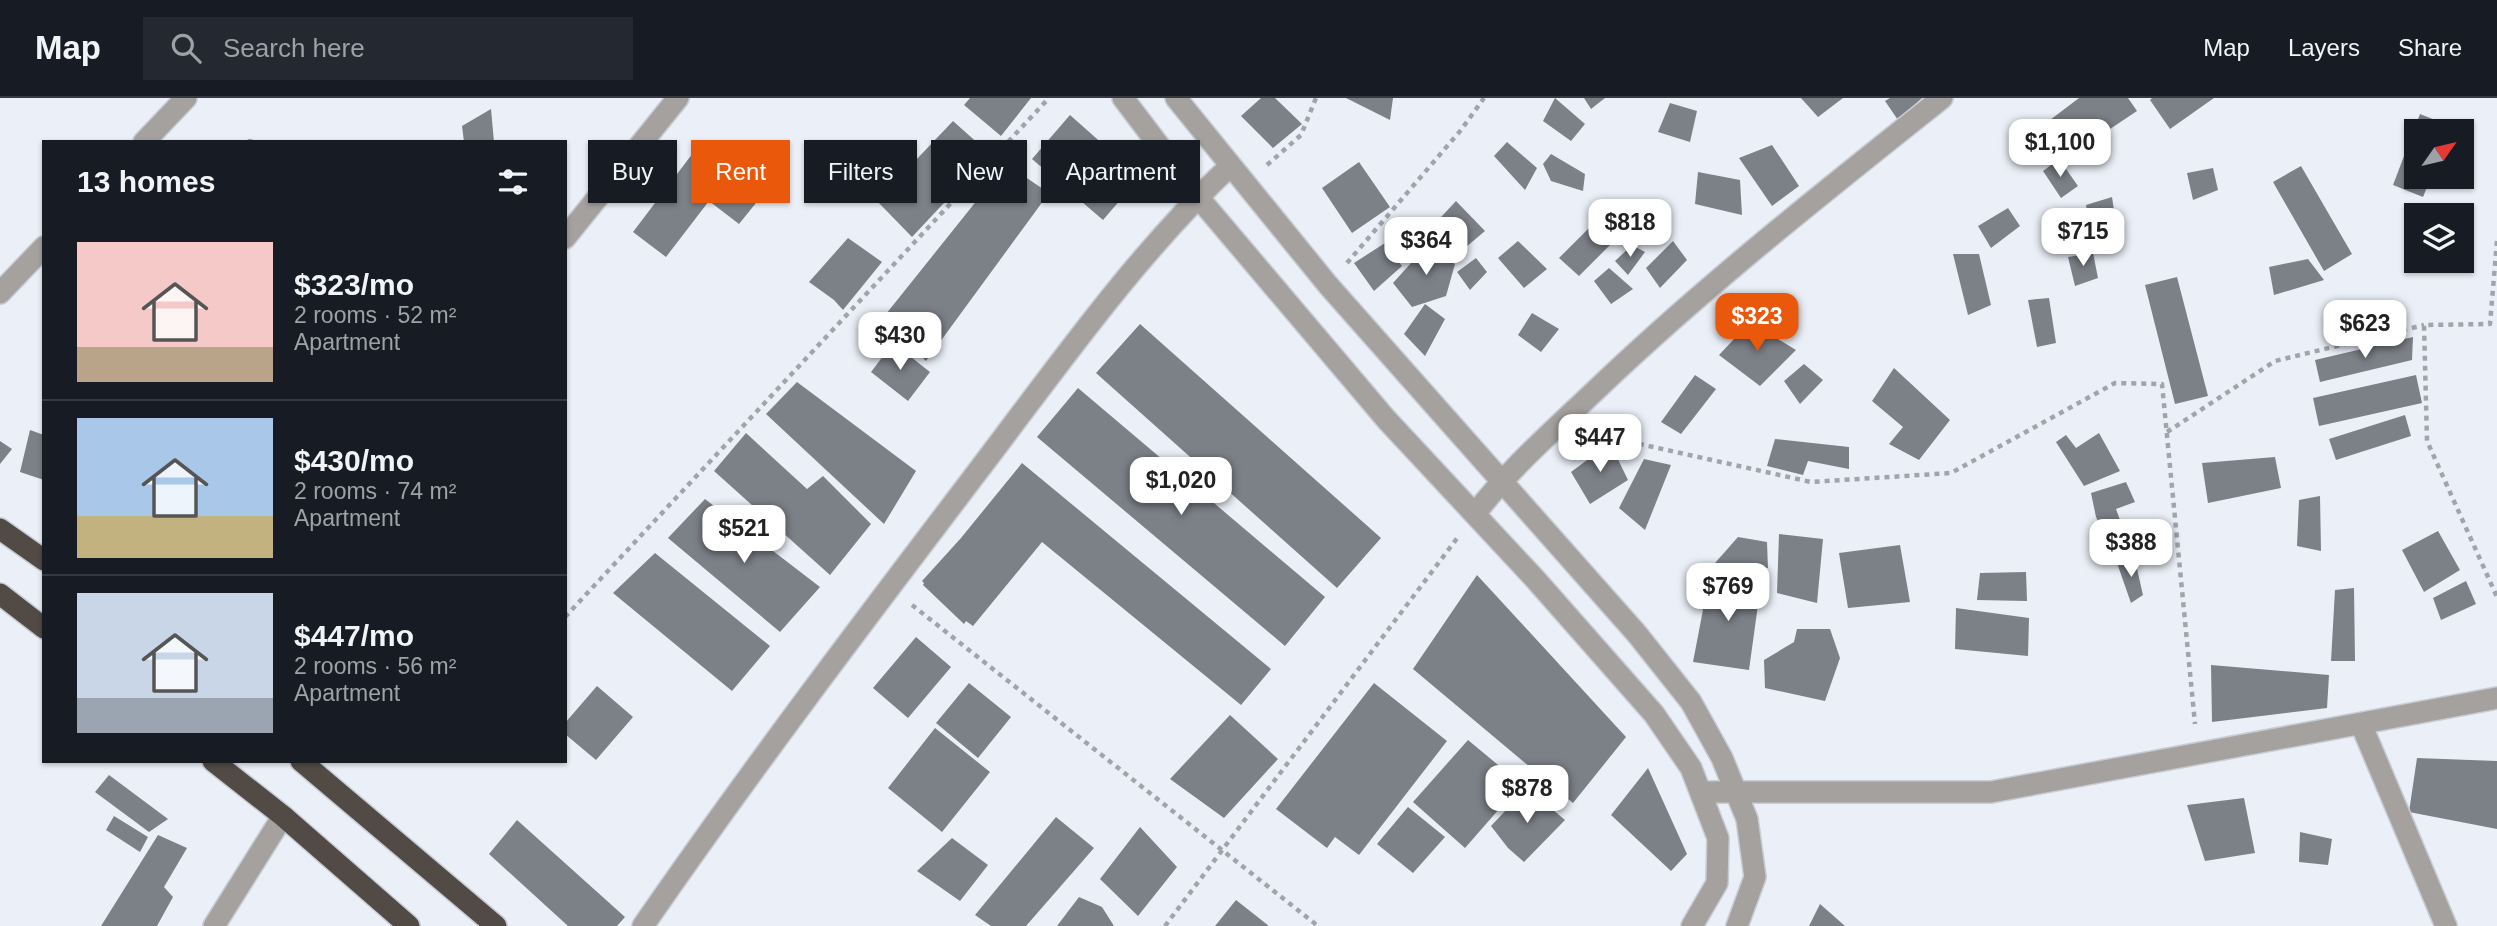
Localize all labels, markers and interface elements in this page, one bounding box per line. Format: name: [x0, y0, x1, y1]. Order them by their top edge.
search box: [143, 17, 633, 80]
text: Map: [35, 29, 101, 66]
icon: search: [167, 29, 205, 67]
text: Search here: [223, 33, 365, 63]
text: Map: [2203, 34, 2250, 61]
text: Layers: [2288, 34, 2360, 61]
text: Share: [2398, 34, 2462, 61]
north arrow: [2404, 119, 2474, 189]
map controls: [2404, 119, 2474, 273]
pin: $1,100: [2003, 120, 2117, 179]
text: $1,100: [2025, 129, 2095, 155]
chip: Buy: [588, 140, 677, 203]
chip: Rent: [691, 140, 790, 203]
chip: Filters: [804, 140, 917, 203]
chip: New: [931, 140, 1027, 203]
chip: Apartment: [1041, 140, 1200, 203]
icon: filters: [494, 163, 532, 201]
text: 13 homes: [77, 165, 215, 198]
pin: $818: [1589, 200, 1671, 259]
button: layers: [2404, 203, 2474, 273]
pin: $715: [2042, 208, 2124, 268]
text: $818: [1604, 209, 1656, 235]
pin: $364: [1385, 218, 1467, 277]
text: $715: [2057, 218, 2109, 244]
text: $364: [1400, 227, 1452, 253]
text: $323/mo: [294, 268, 414, 301]
icon: home: [133, 270, 217, 354]
pin: $323: [1716, 294, 1798, 353]
pin: $623: [2324, 300, 2406, 360]
text: 2 rooms · 52 m²: [294, 302, 456, 328]
text: $323: [1731, 303, 1783, 329]
text: $623: [2339, 310, 2391, 336]
pin: $430: [859, 313, 941, 372]
text: $430: [874, 322, 926, 348]
text: Apartment: [294, 329, 400, 355]
pin: $447: [1559, 414, 1641, 474]
text: $447: [1574, 424, 1626, 450]
text: $430/mo: [294, 444, 414, 477]
icon: home: [133, 446, 217, 530]
pin: $1,020: [1124, 458, 1238, 517]
text: $1,020: [1146, 467, 1216, 493]
text: 2 rooms · 74 m²: [294, 478, 456, 504]
text: Apartment: [294, 505, 400, 531]
pin: $521: [703, 505, 785, 565]
text: $521: [718, 515, 770, 541]
pin: $388: [2090, 519, 2172, 579]
text: $388: [2105, 529, 2157, 555]
pin: $769: [1687, 564, 1769, 623]
text: $769: [1702, 573, 1754, 599]
text: $447/mo: [294, 619, 414, 652]
icon: home: [133, 621, 217, 705]
text: 2 rooms · 56 m²: [294, 653, 456, 679]
text: Apartment: [294, 680, 400, 706]
pin: $878: [1486, 766, 1568, 825]
text: $878: [1501, 775, 1553, 801]

